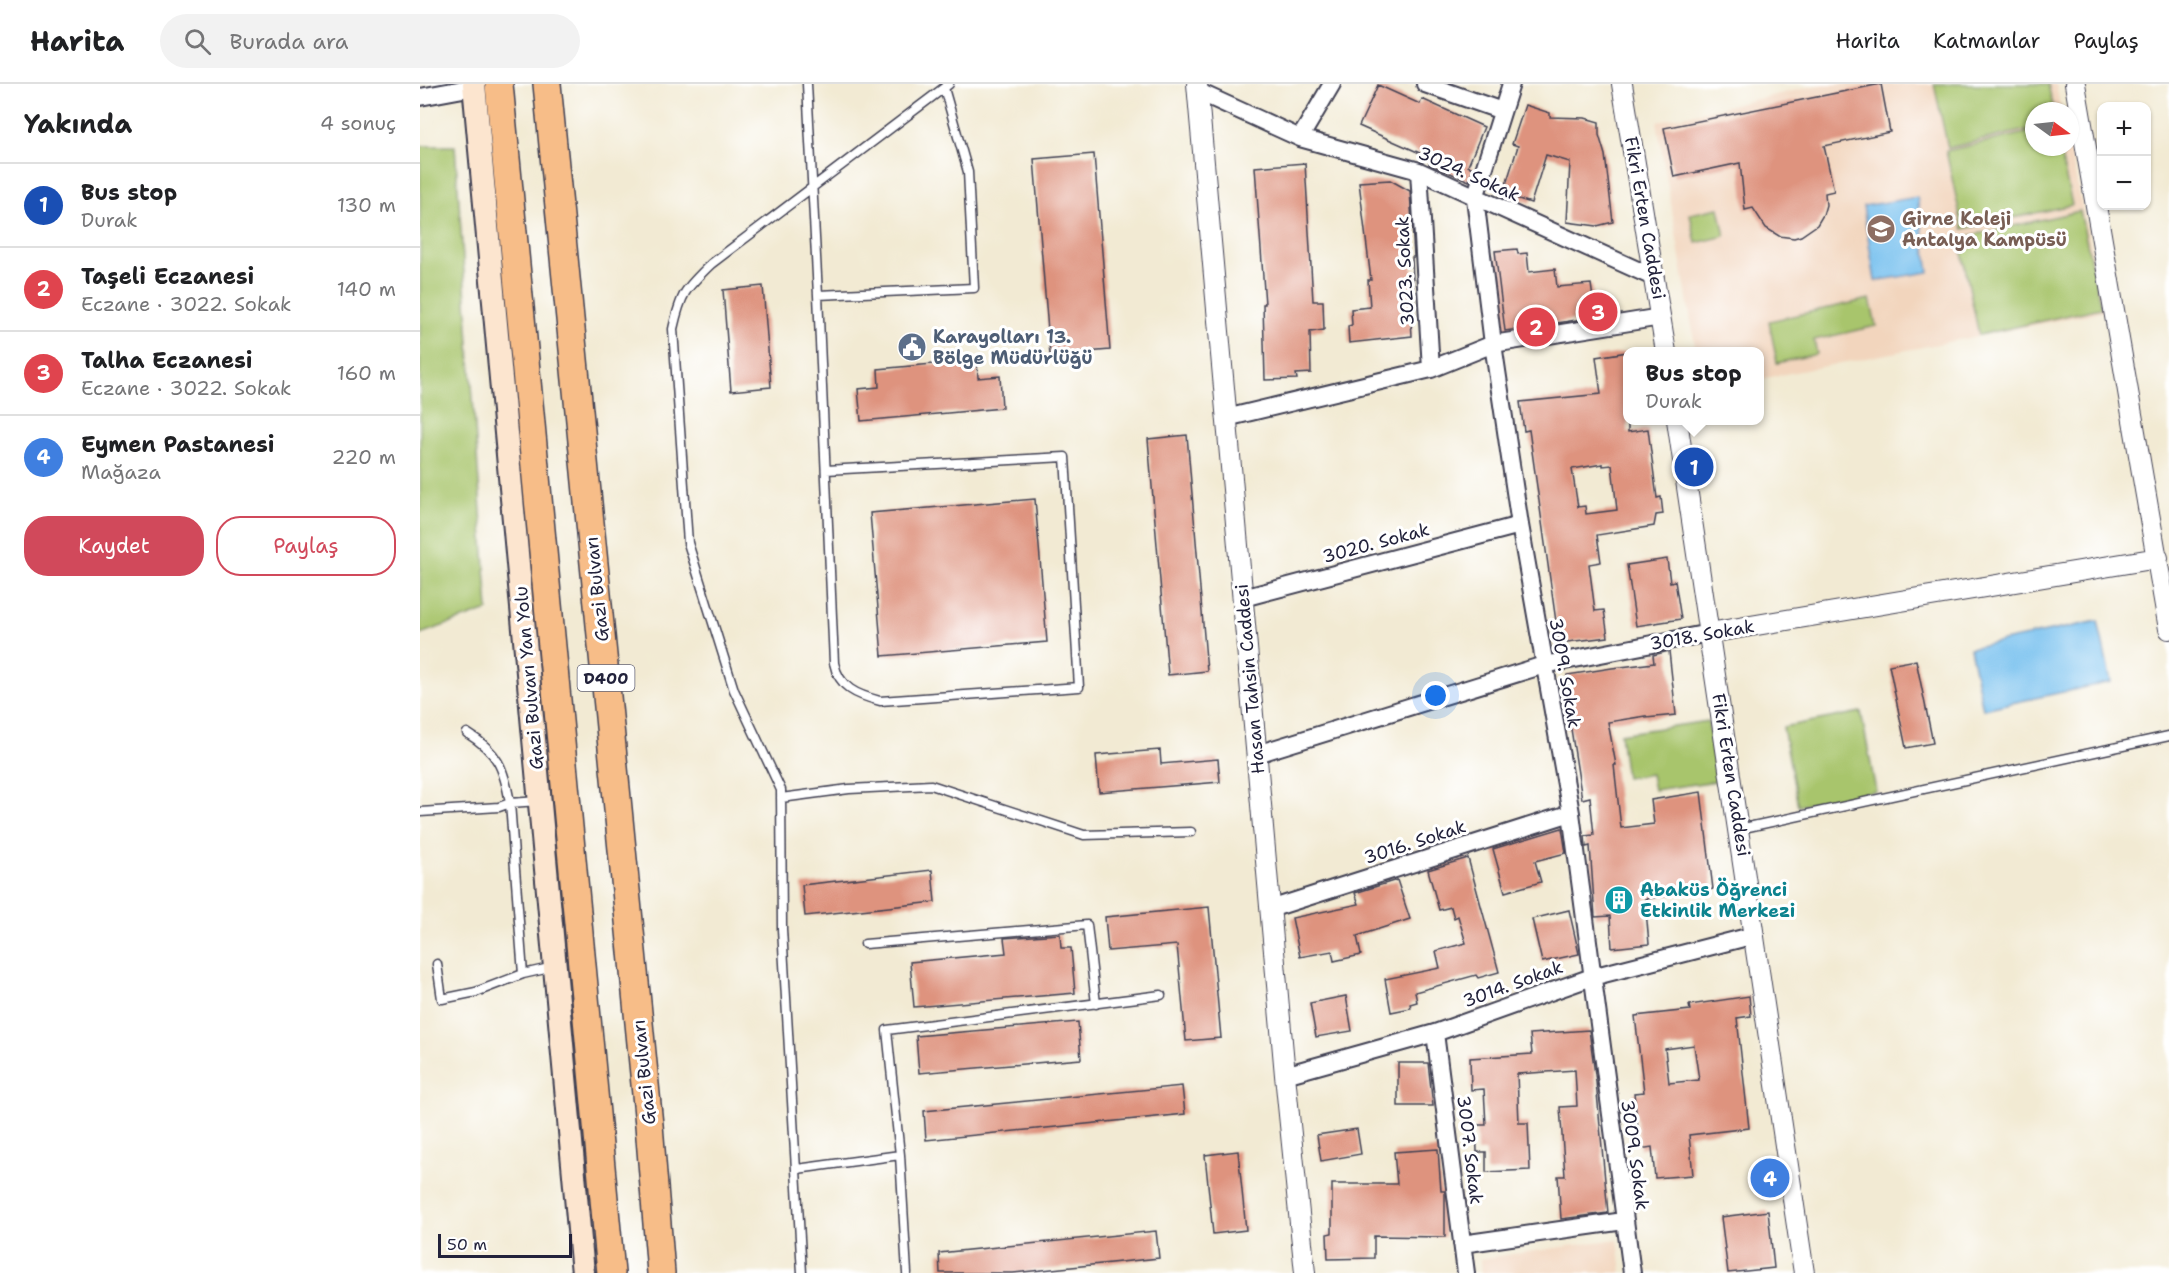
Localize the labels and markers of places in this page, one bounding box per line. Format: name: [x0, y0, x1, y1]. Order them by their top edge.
place label: Girne Koleji Antalya Kampüsü: [1902, 207, 2067, 252]
school or university icon: Girne Koleji Antalya Kampüsü: [1865, 213, 1897, 245]
pin: 3: [1578, 290, 1618, 334]
pin: 2: [1516, 304, 1556, 350]
place label: Karayolları 13. Bölge Müdürlüğü: [933, 325, 1093, 370]
public building icon: Karayolları 13. Bölge Müdürlüğü: [896, 331, 928, 363]
pin: 1: [1674, 444, 1714, 490]
place label: Abaküs Öğrenci Etkinlik Merkezi: [1640, 877, 1795, 923]
building icon: Abaküs Öğrenci Etkinlik Merkezi: [1603, 884, 1635, 916]
pin: 4: [1750, 1156, 1790, 1200]

